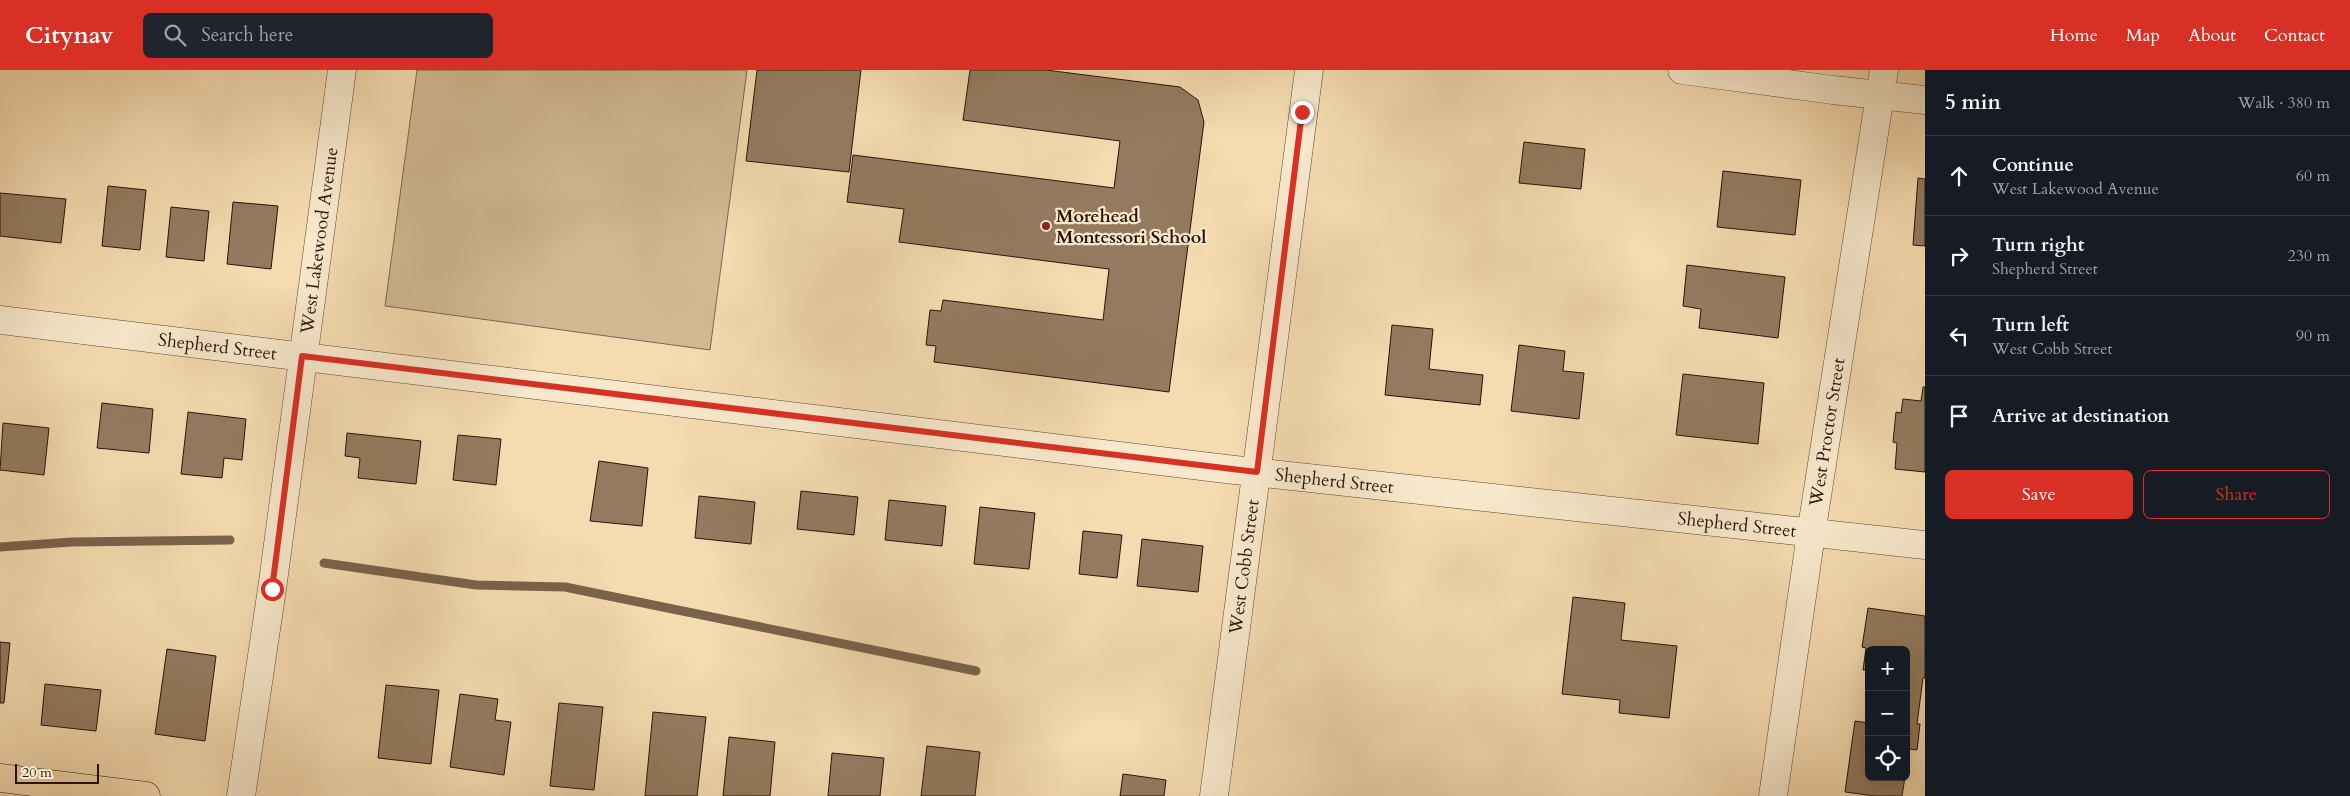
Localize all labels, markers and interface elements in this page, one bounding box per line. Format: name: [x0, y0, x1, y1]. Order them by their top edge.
search box: [143, 13, 493, 58]
text: Citynav: [25, 19, 113, 52]
icon: search: [161, 21, 189, 49]
text: Search here: [201, 22, 293, 48]
text: Home: [2050, 23, 2098, 48]
text: Map: [2126, 23, 2160, 48]
text: About: [2188, 23, 2236, 48]
text: Contact: [2264, 23, 2325, 48]
text: 5 min: [1945, 88, 2001, 117]
text: Walk · 380 m: [2238, 92, 2330, 114]
route end: [1291, 101, 1314, 124]
street label: West Lakewood Avenue: [294, 146, 344, 336]
text: Continue: [1992, 152, 2074, 178]
icon: ahead: [1945, 162, 1973, 190]
text: 60 m: [2296, 165, 2330, 187]
text: West Lakewood Avenue: [1992, 178, 2159, 200]
place label: Morehead Montessori School: [1056, 204, 1207, 250]
marker: Morehead Montessori School: [1040, 220, 1052, 232]
text: Turn right: [1992, 232, 2084, 258]
icon: right: [1945, 242, 1973, 270]
text: 230 m: [2288, 245, 2330, 267]
text: Shepherd Street: [1992, 258, 2098, 280]
text: Turn left: [1992, 312, 2069, 338]
icon: left: [1945, 322, 1973, 350]
text: 90 m: [2296, 325, 2330, 347]
street label: Shepherd Street: [157, 327, 278, 367]
text: West Cobb Street: [1992, 338, 2112, 360]
street label: West Proctor Street: [1803, 356, 1852, 509]
icon: arrive: [1945, 402, 1973, 430]
text: Arrive at destination: [1992, 403, 2169, 429]
street label: Shepherd Street: [1274, 462, 1395, 500]
button: Save: [1945, 470, 2133, 519]
button: Share: [2143, 470, 2330, 519]
street label: West Cobb Street: [1223, 498, 1266, 637]
street label: Shepherd Street: [1676, 506, 1798, 544]
route start: [261, 578, 284, 601]
map controls: [1865, 646, 1910, 781]
button: +: [1865, 646, 1910, 691]
button: −: [1865, 691, 1910, 736]
button: locate: [1865, 736, 1910, 781]
scale bar: [15, 761, 99, 784]
text: 20 m: [22, 763, 52, 782]

